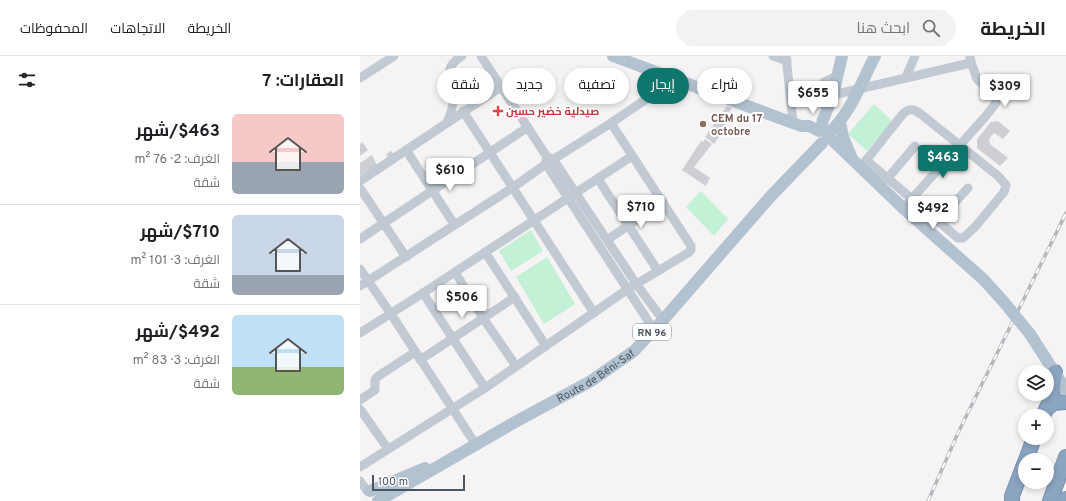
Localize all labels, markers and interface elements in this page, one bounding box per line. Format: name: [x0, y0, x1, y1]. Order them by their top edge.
search box: [676, 10, 956, 46]
icon: search: [920, 17, 942, 39]
text: الخريطة: [980, 18, 1046, 42]
text: ابحث هنا: [857, 20, 910, 39]
text: المحفوظات: [20, 21, 88, 38]
text: الاتجاهات: [110, 21, 166, 38]
text: الخريطة: [188, 21, 231, 38]
chip: شقة: [437, 68, 494, 104]
chip: جديد: [502, 68, 556, 104]
chip: تصفية: [564, 68, 629, 104]
chip: إيجار: [637, 68, 689, 104]
chip: شراء: [697, 68, 752, 104]
icon: filters: [16, 69, 38, 91]
text: العقارات: 7: [262, 71, 344, 93]
pin: $309: [981, 74, 1029, 108]
text: $309: [989, 79, 1021, 95]
pin: $655: [789, 81, 837, 115]
text: $655: [797, 86, 829, 102]
place label: صيدلية خضير حسين: [506, 105, 599, 119]
marker: صيدلية خضير حسين: [493, 106, 503, 116]
place label: CEM du 17 octobre: [711, 112, 762, 139]
marker: CEM du 17 octobre: [698, 119, 708, 129]
text: $463/شهر: [136, 121, 220, 143]
icon: home: [264, 130, 312, 178]
pin: $463: [919, 145, 967, 179]
text: $463: [927, 150, 959, 166]
text: الغرف: 2 · 76 m²: [135, 152, 220, 168]
pin: $610: [426, 158, 474, 192]
text: $610: [435, 163, 465, 179]
text: شقة: [193, 176, 220, 192]
pin: $710: [617, 195, 665, 229]
pin: $492: [909, 196, 957, 230]
text: $710: [627, 200, 655, 216]
text: $492: [917, 201, 949, 217]
text: $710/شهر: [140, 222, 220, 244]
icon: home: [264, 231, 312, 279]
text: الغرف: 3 · 101 m²: [131, 253, 220, 269]
text: شقة: [193, 277, 220, 293]
pin: $506: [438, 285, 486, 319]
text: $506: [446, 290, 478, 306]
text: $492/شهر: [136, 322, 220, 344]
road number: RN 96: [633, 324, 671, 340]
icon: home: [264, 331, 312, 379]
street label: Route de Béni-Saf: [555, 347, 638, 406]
text: الغرف: 3 · 83 m²: [133, 353, 220, 369]
map controls: [1018, 365, 1054, 489]
button: layers: [1018, 365, 1054, 401]
text: شقة: [193, 377, 220, 393]
button: +: [1018, 409, 1054, 445]
button: −: [1018, 453, 1054, 489]
scale bar: [372, 473, 465, 492]
text: 100 m: [378, 475, 408, 489]

